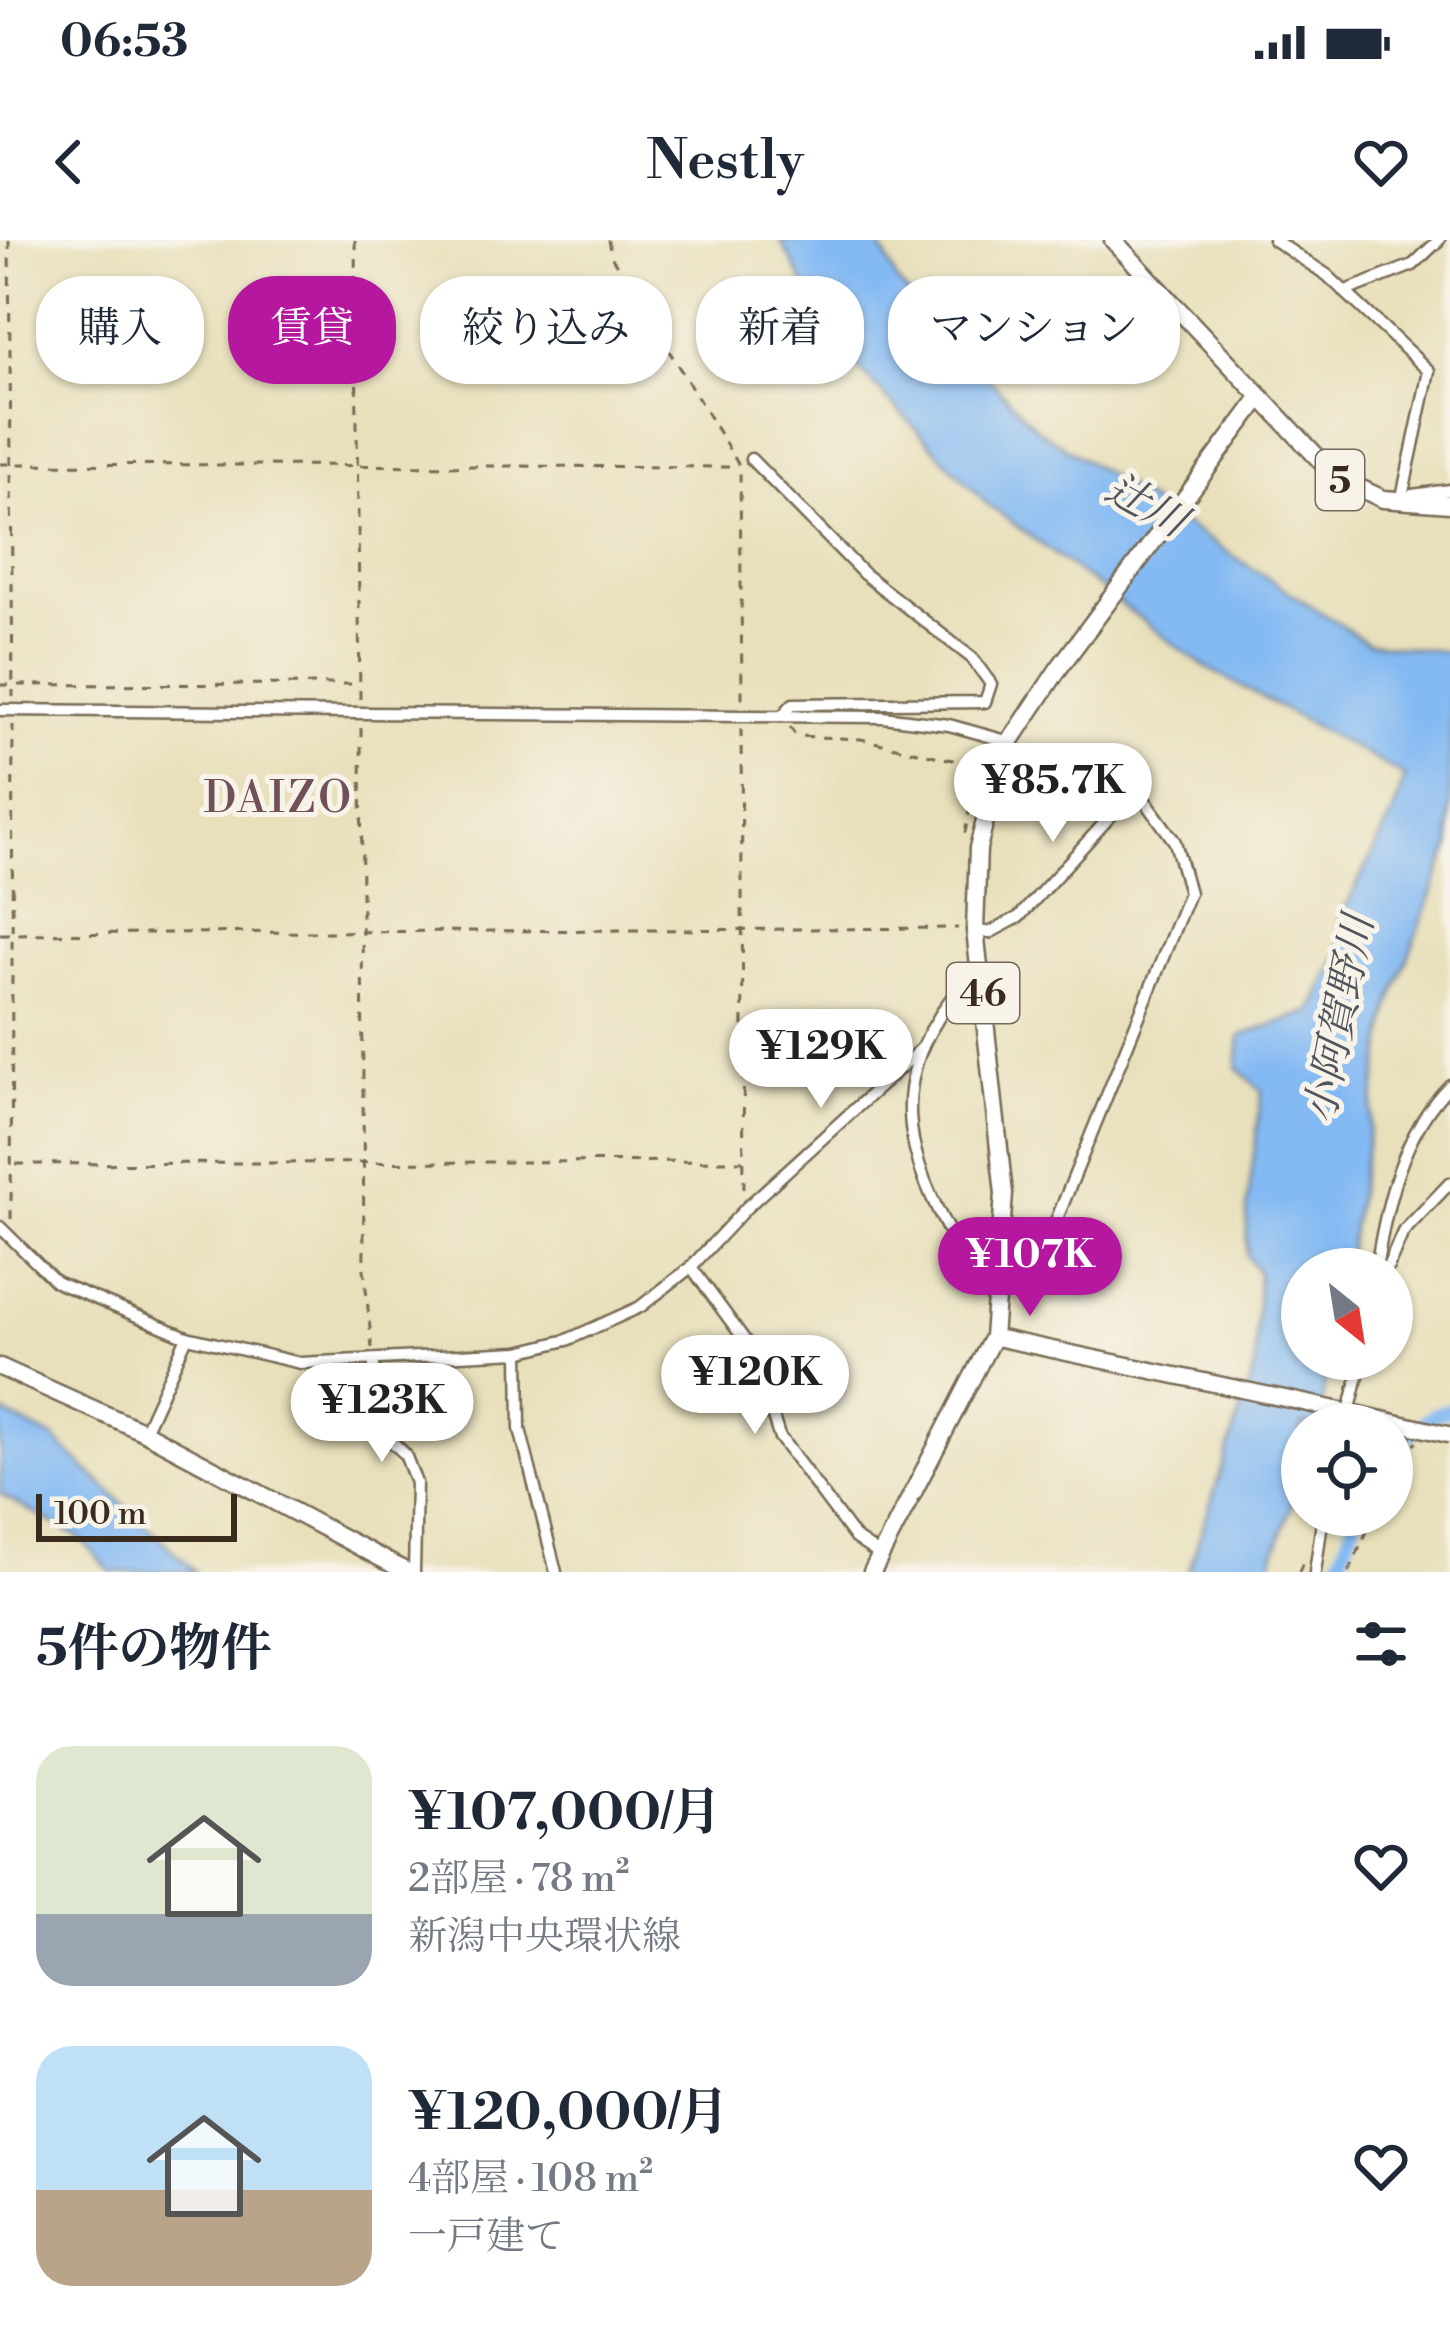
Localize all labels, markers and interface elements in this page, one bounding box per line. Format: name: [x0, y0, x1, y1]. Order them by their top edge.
text: 06:53: [60, 14, 188, 71]
text: Nestly: [646, 128, 804, 196]
icon: back: [36, 129, 102, 195]
icon: heart: [1348, 129, 1414, 195]
chip: 購入: [36, 276, 204, 384]
chip: 賃貸: [228, 276, 396, 384]
chip: 絞り込み: [420, 276, 672, 384]
chip: 新着: [696, 276, 864, 384]
chip: マンション: [888, 276, 1180, 384]
road number: 5: [1316, 450, 1364, 510]
water label: 辻川: [1096, 463, 1199, 552]
pin: ¥85.7K: [955, 743, 1151, 845]
text: ¥85.7K: [981, 757, 1125, 806]
district label: DAIZO: [204, 773, 354, 826]
water label: 小阿賀野川: [1294, 907, 1387, 1128]
road number: 46: [947, 963, 1019, 1023]
pin: ¥129K: [737, 1009, 905, 1111]
text: ¥129K: [756, 1023, 886, 1072]
pin: ¥107K: [946, 1217, 1114, 1319]
text: ¥107K: [965, 1231, 1095, 1280]
north arrow: [1281, 1248, 1413, 1380]
map controls: [1281, 1248, 1413, 1536]
pin: ¥120K: [671, 1335, 839, 1437]
text: ¥120K: [688, 1349, 822, 1398]
pin: ¥123K: [298, 1363, 466, 1465]
text: ¥123K: [318, 1377, 446, 1426]
button: locate: [1281, 1404, 1413, 1536]
scale bar: [36, 1488, 237, 1541]
text: 100 m: [54, 1494, 147, 1535]
icon: filters: [1348, 1611, 1414, 1677]
text: 5件の物件: [36, 1618, 272, 1682]
text: ¥107,000/月: [408, 1782, 722, 1846]
icon: home: [132, 1794, 276, 1938]
icon: heart: [1348, 1833, 1414, 1899]
text: 2部屋 · 78 m²: [408, 1855, 629, 1904]
text: 新潟中央環状線: [408, 1913, 681, 1962]
text: ¥120,000/月: [408, 2082, 729, 2146]
icon: home: [132, 2094, 276, 2238]
icon: heart: [1348, 2133, 1414, 2199]
text: 4部屋 · 108 m²: [408, 2155, 653, 2204]
text: 一戸建て: [408, 2213, 564, 2262]

